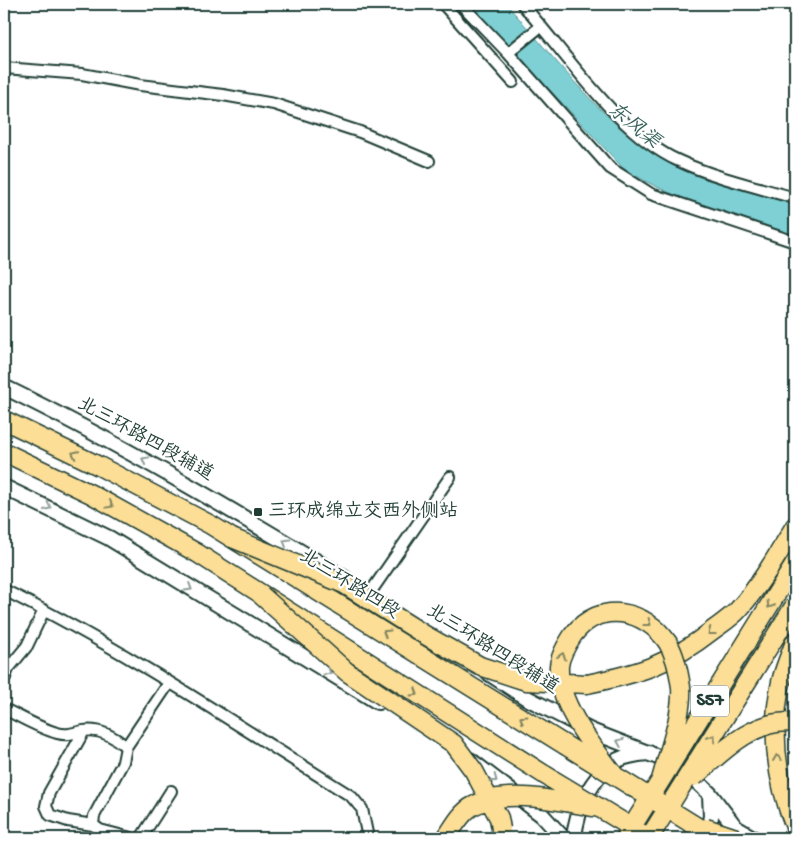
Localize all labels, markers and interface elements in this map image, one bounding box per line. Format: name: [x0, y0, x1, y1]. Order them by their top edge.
water label: 东风渠: [602, 98, 666, 156]
street label: 北三环路四段辅道: [73, 392, 218, 487]
one-way arrow: [71, 450, 80, 460]
one-way arrow: [142, 457, 151, 467]
one-way arrow: [105, 498, 114, 508]
place label: 三环成绵立交西外侧站: [268, 500, 458, 524]
one-way arrow: [43, 501, 52, 512]
marker: 三环成绵立交西外侧站: [252, 506, 264, 518]
one-way arrow: [282, 539, 291, 549]
street label: 北三环路四段: [295, 544, 404, 625]
one-way arrow: [184, 581, 193, 591]
street label: 北三环路四段辅道: [421, 599, 563, 700]
one-way arrow: [766, 600, 776, 609]
one-way arrow: [642, 617, 652, 626]
one-way arrow: [708, 626, 717, 634]
one-way arrow: [382, 629, 391, 639]
one-way arrow: [557, 653, 567, 661]
one-way arrow: [323, 665, 332, 675]
one-way arrow: [410, 686, 419, 696]
road number: S57: [691, 686, 729, 716]
one-way arrow: [520, 716, 529, 725]
one-way arrow: [706, 734, 715, 743]
one-way arrow: [616, 738, 625, 749]
one-way arrow: [772, 753, 783, 761]
one-way arrow: [488, 773, 497, 781]

